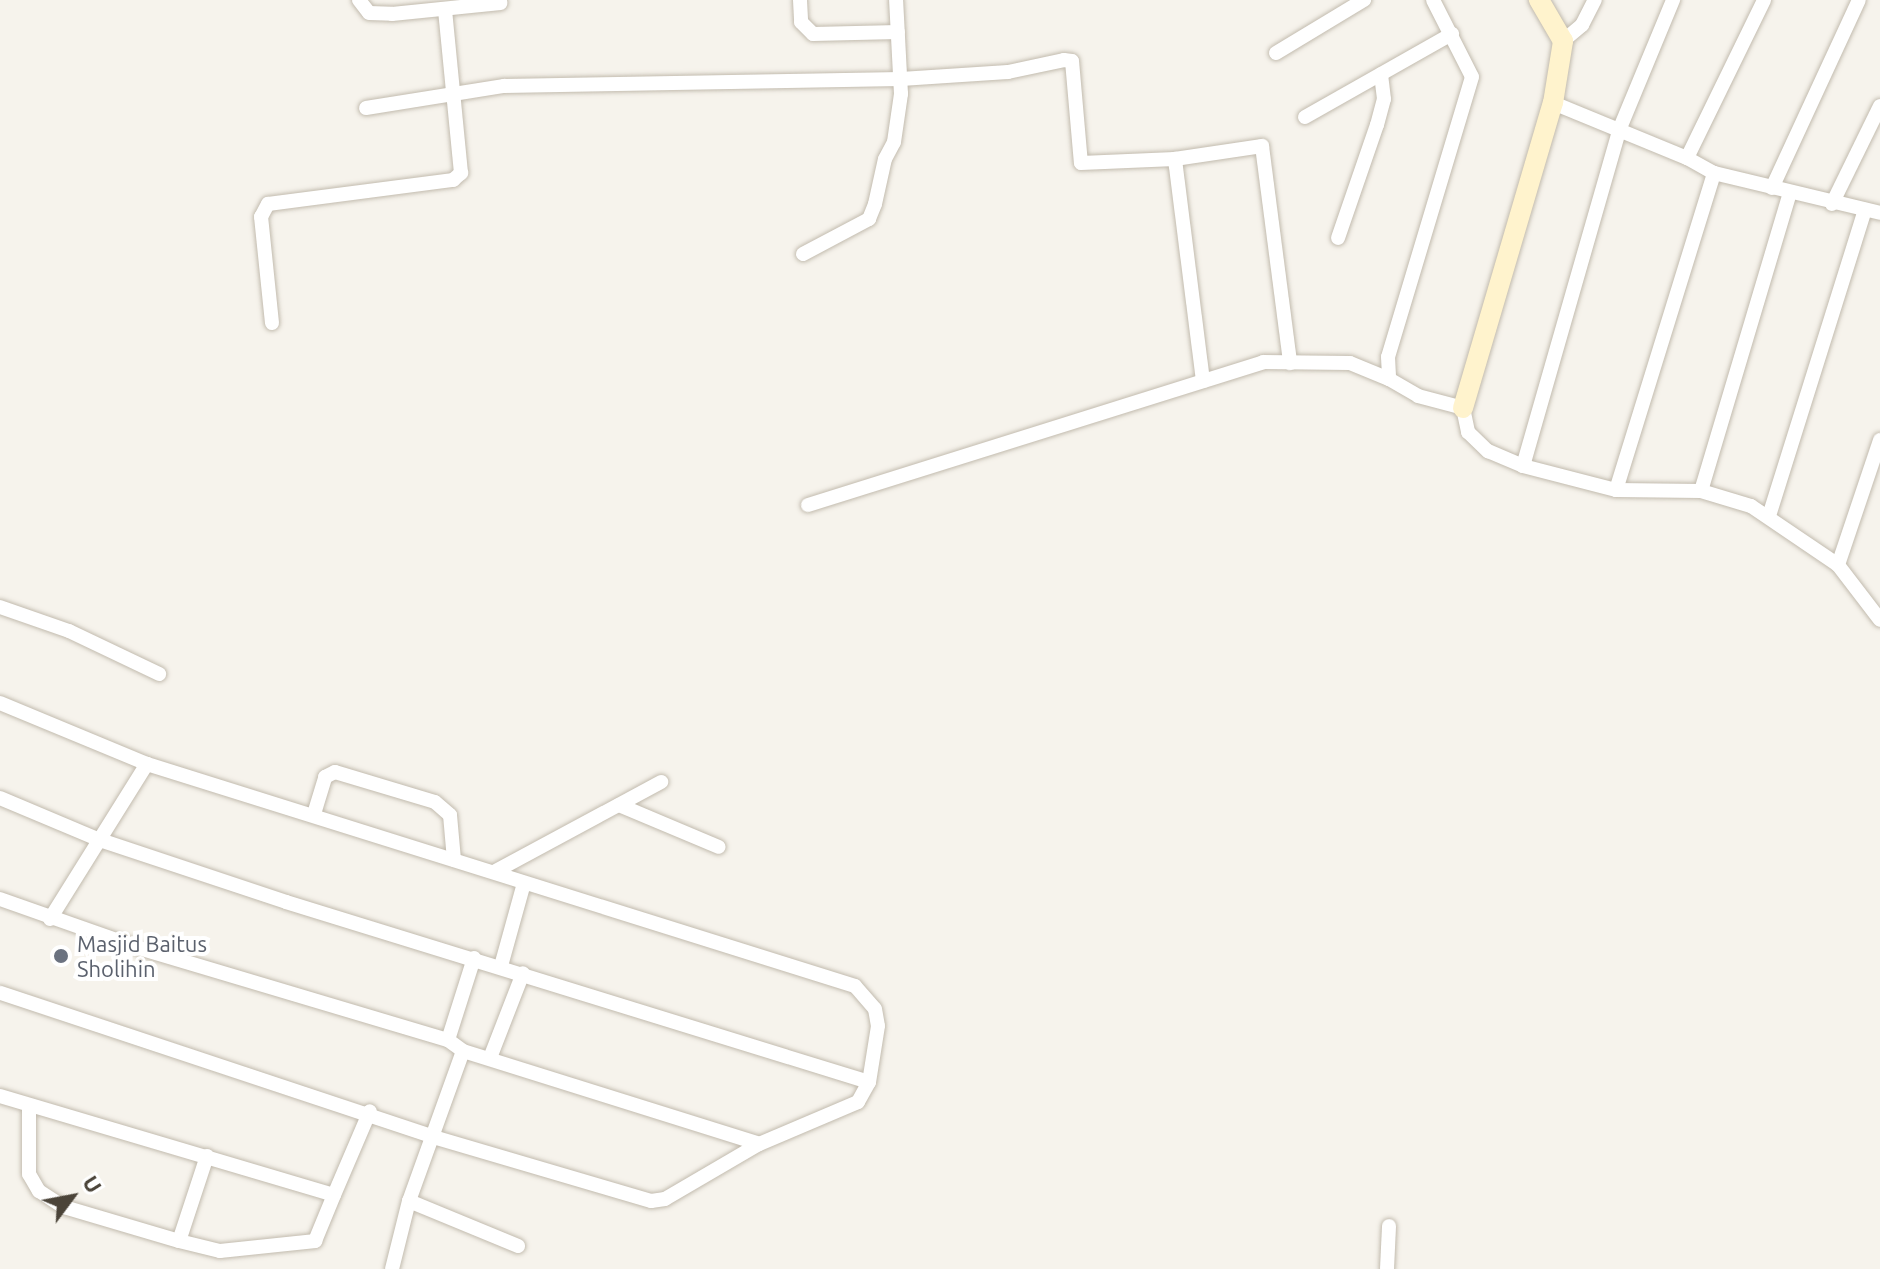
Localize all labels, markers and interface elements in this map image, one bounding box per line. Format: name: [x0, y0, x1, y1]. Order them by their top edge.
place label: Masjid Baitus Sholihin: [77, 930, 207, 982]
marker: Masjid Baitus Sholihin: [52, 947, 70, 965]
north arrow: [32, 1157, 112, 1237]
text: U: [78, 1171, 107, 1197]

